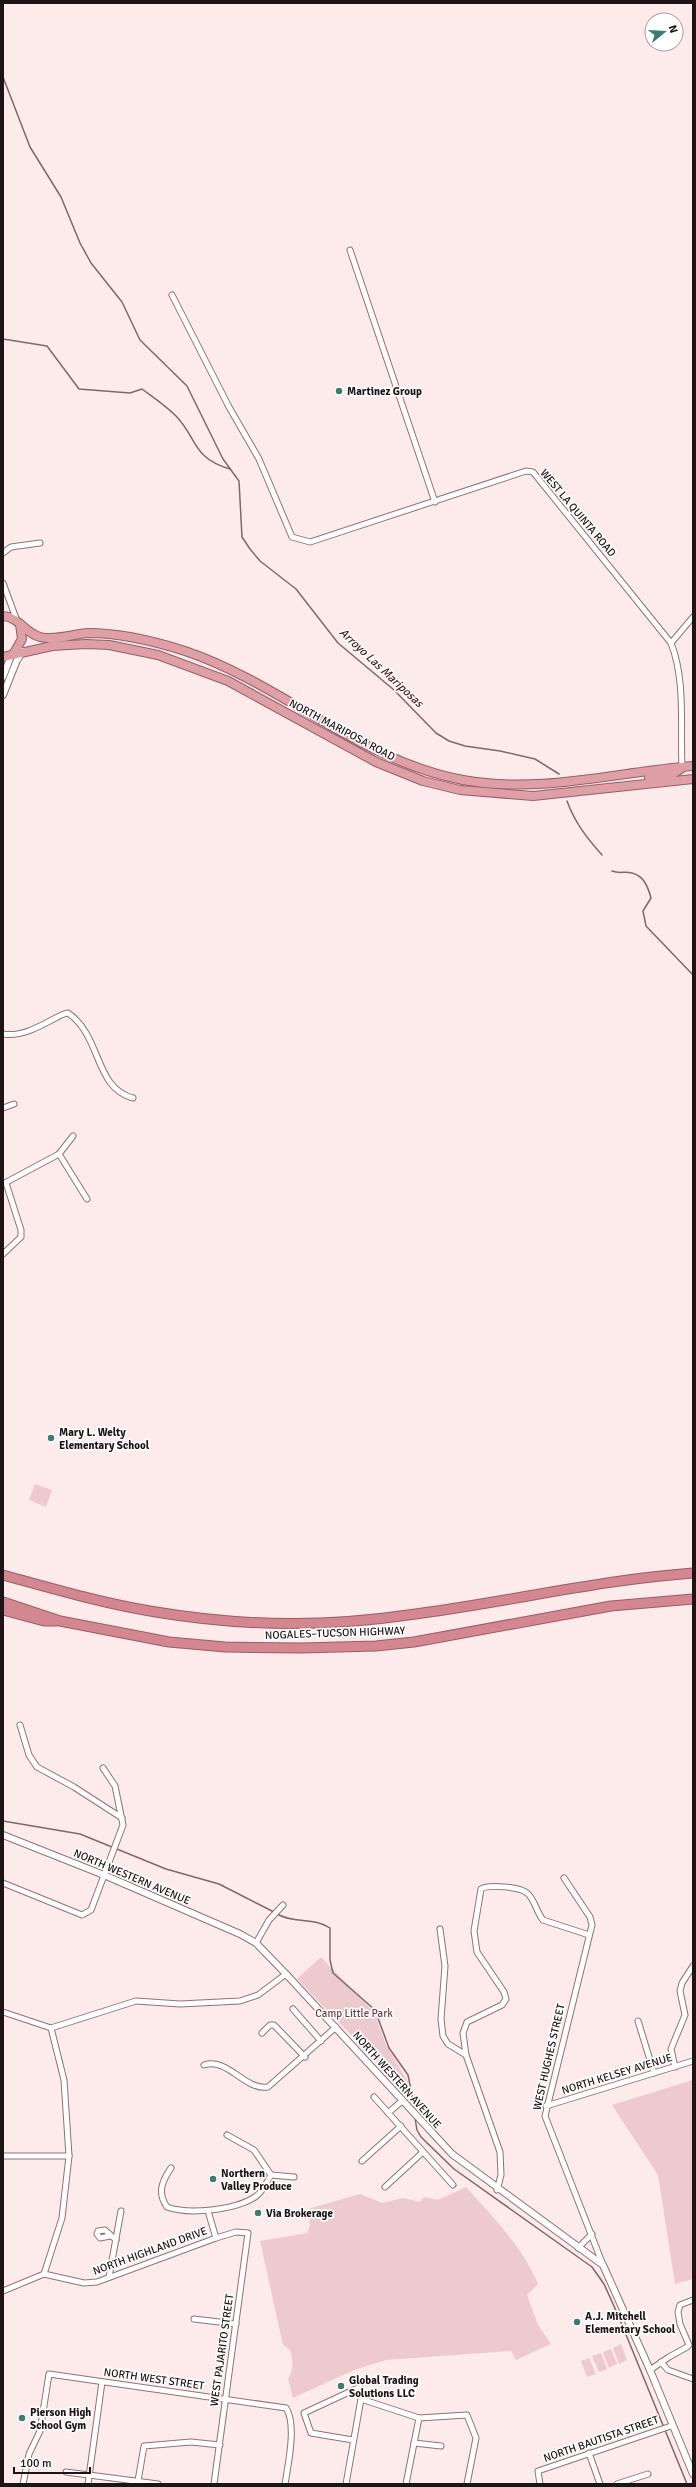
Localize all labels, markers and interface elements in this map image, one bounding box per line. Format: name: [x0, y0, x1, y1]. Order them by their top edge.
north arrow: [644, 12, 684, 52]
text: N: [666, 23, 680, 35]
place label: Martinez Group: [347, 385, 422, 398]
marker: Martinez Group: [334, 386, 344, 396]
street label: WEST LA QUINTA ROAD: [538, 466, 618, 560]
water label: Arroyo Las Mariposas: [336, 625, 427, 712]
street label: NORTH MARIPOSA ROAD: [287, 697, 397, 763]
place label: Mary L. Welty Elementary School: [59, 1426, 150, 1452]
marker: Mary L. Welty Elementary School: [46, 1433, 56, 1443]
street label: NOGALES–TUCSON HIGHWAY: [265, 1624, 406, 1642]
street label: NORTH WESTERN AVENUE: [72, 1846, 192, 1908]
street label: WEST HUGHES STREET: [530, 2002, 568, 2112]
park label: Camp Little Park: [315, 2007, 393, 2020]
street label: NORTH WESTERN AVENUE: [350, 2029, 444, 2131]
street label: NORTH KELSEY AVENUE: [560, 2051, 674, 2097]
place label: Northern Valley Produce: [221, 2167, 292, 2193]
marker: Northern Valley Produce: [208, 2174, 218, 2184]
place label: Via Brokerage: [266, 2207, 333, 2220]
marker: Via Brokerage: [253, 2208, 263, 2218]
street label: NORTH HIGHLAND DRIVE: [91, 2224, 209, 2278]
street label: WEST PAJARITO STREET: [208, 2292, 236, 2407]
place label: A.J. Mitchell Elementary School: [585, 2310, 676, 2336]
marker: A.J. Mitchell Elementary School: [572, 2317, 582, 2327]
street label: NORTH WEST STREET: [103, 2366, 206, 2393]
place label: Global Trading Solutions LLC: [349, 2374, 419, 2400]
marker: Global Trading Solutions LLC: [336, 2381, 346, 2391]
place label: Pierson High School Gym: [30, 2406, 91, 2432]
marker: Pierson High School Gym: [17, 2413, 27, 2423]
street label: NORTH BAUTISTA STREET: [542, 2413, 661, 2465]
scale bar: [14, 2449, 90, 2475]
text: 100 m: [20, 2456, 52, 2471]

